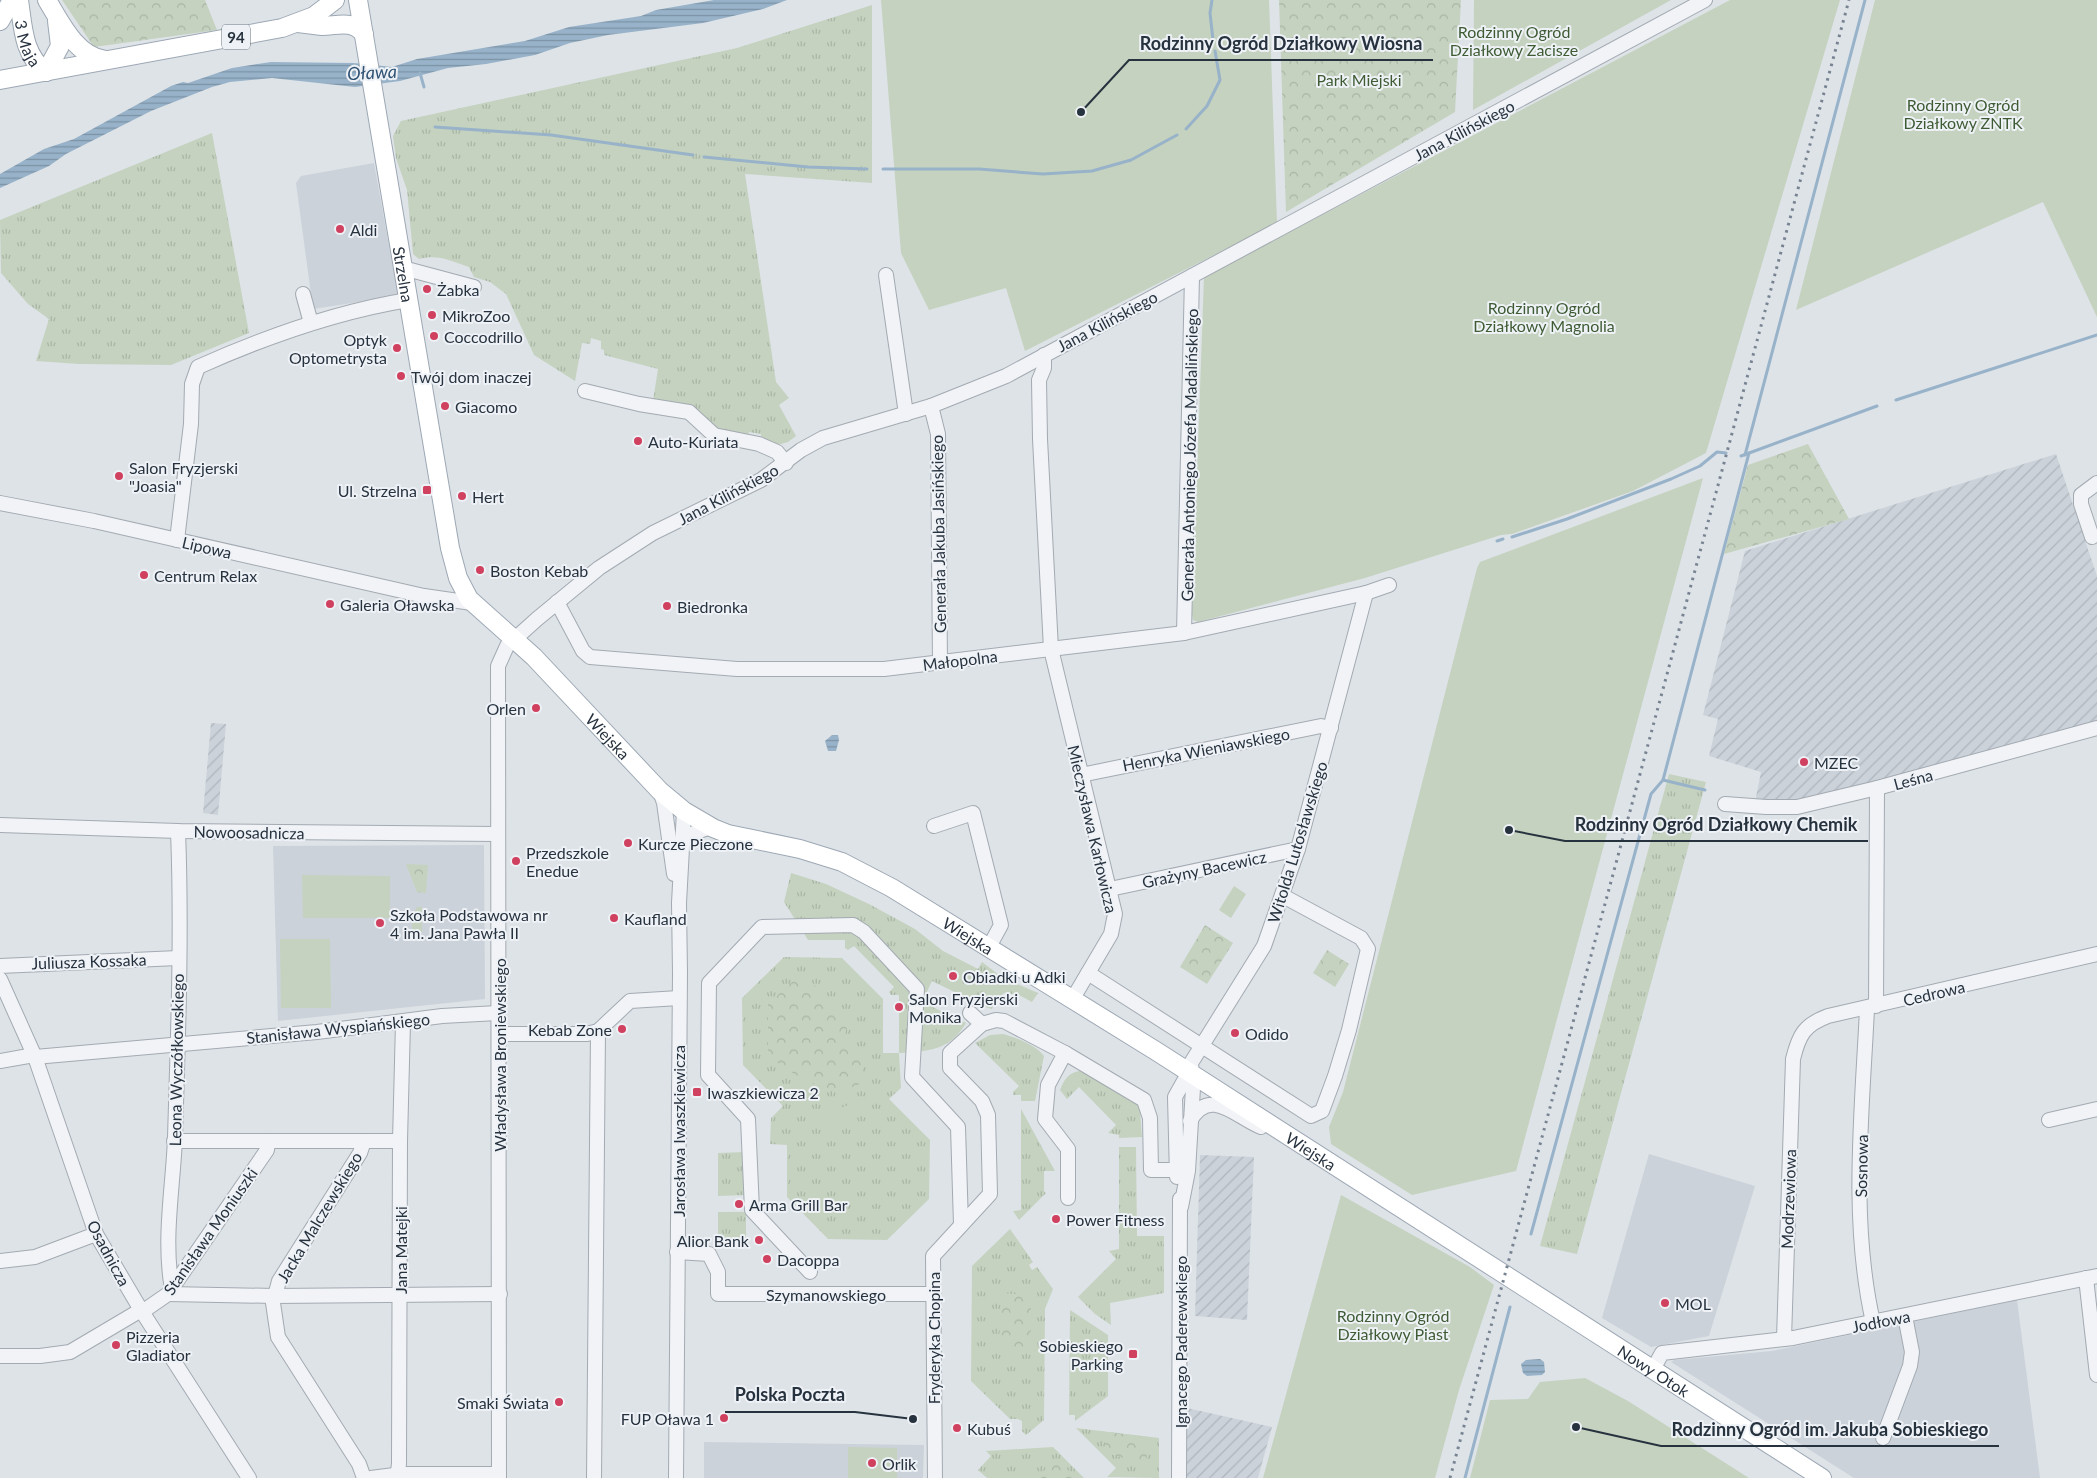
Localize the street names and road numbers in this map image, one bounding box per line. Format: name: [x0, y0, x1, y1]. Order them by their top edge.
street label: 3 Maja: [12, 19, 45, 70]
road number: 94: [222, 24, 250, 50]
street label: Jana Kilińskiego: [1411, 96, 1517, 164]
street label: Strzelna: [390, 245, 418, 303]
street label: Jana Kilińskiego: [1054, 287, 1160, 355]
street label: Generała Antoniego Józefa Madalińskiego: [1177, 308, 1201, 602]
street label: Generała Jakuba Jasińskiego: [927, 435, 949, 633]
street label: Jana Kilińskiego: [675, 460, 781, 528]
street label: Lipowa: [180, 532, 234, 562]
street label: Małopolna: [921, 646, 999, 674]
street label: Wiejska: [582, 709, 634, 763]
street label: Henryka Wieniawskiego: [1121, 723, 1291, 775]
street label: Mieczysława Karłowicza: [1064, 743, 1122, 915]
street label: Witolda Lutosławskiego: [1263, 759, 1331, 925]
street label: Leśna: [1891, 765, 1935, 793]
street label: Nowoosadnicza: [193, 822, 305, 842]
street label: Grażyny Bacewicz: [1140, 847, 1268, 891]
street label: Wiejska: [940, 912, 997, 958]
street label: Juliusza Kossaka: [31, 949, 147, 973]
street label: Władysława Broniewskiego: [490, 958, 509, 1152]
street label: Leona Wyczółkowskiego: [165, 973, 187, 1147]
street label: Cedrowa: [1901, 977, 1967, 1009]
street label: Stanisława Wyspiańskiego: [245, 1009, 431, 1047]
street label: Jarosława Iwaszkiewicza: [669, 1045, 688, 1217]
street label: Wiejska: [1283, 1127, 1340, 1174]
street label: Sosnowa: [1851, 1134, 1871, 1198]
street label: Jacka Malczewskiego: [273, 1148, 365, 1286]
street label: Modrzewiowa: [1777, 1149, 1799, 1249]
street label: Stanisława Moniuszki: [159, 1164, 261, 1298]
street label: Jana Matejki: [391, 1206, 410, 1294]
street label: Osadnicza: [84, 1217, 134, 1289]
street label: Ignacego Paderewskiego: [1171, 1256, 1190, 1428]
street label: Fryderyka Chopina: [924, 1272, 943, 1404]
street label: Szymanowskiego: [766, 1285, 886, 1304]
street label: Jodłowa: [1850, 1306, 1912, 1336]
street label: Nowy Otok: [1615, 1340, 1694, 1401]

